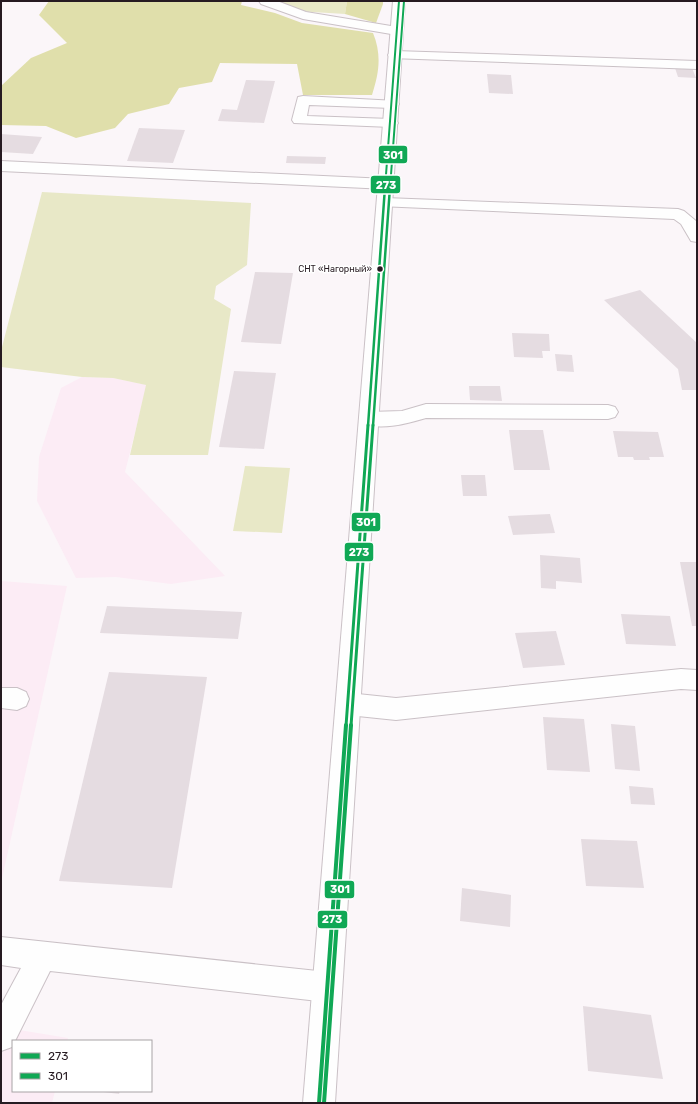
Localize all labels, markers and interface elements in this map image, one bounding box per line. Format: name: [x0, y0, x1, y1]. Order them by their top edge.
line badge: 301: [378, 145, 408, 164]
text: 301: [383, 149, 403, 162]
line badge: 273: [370, 175, 401, 194]
text: 273: [376, 179, 396, 192]
place label: СНТ «Нагорный»: [298, 264, 373, 274]
marker: СНТ «Нагорный»: [375, 264, 385, 274]
line badge: 301: [351, 512, 381, 532]
text: 301: [356, 516, 376, 529]
line badge: 273: [344, 542, 374, 562]
text: 273: [349, 546, 369, 559]
line badge: 301: [324, 880, 355, 899]
text: 301: [330, 883, 350, 896]
line badge: 273: [317, 910, 348, 929]
text: 273: [322, 913, 342, 926]
legend: [12, 1040, 152, 1092]
text: 273: [48, 1049, 68, 1063]
text: 301: [48, 1069, 68, 1083]

